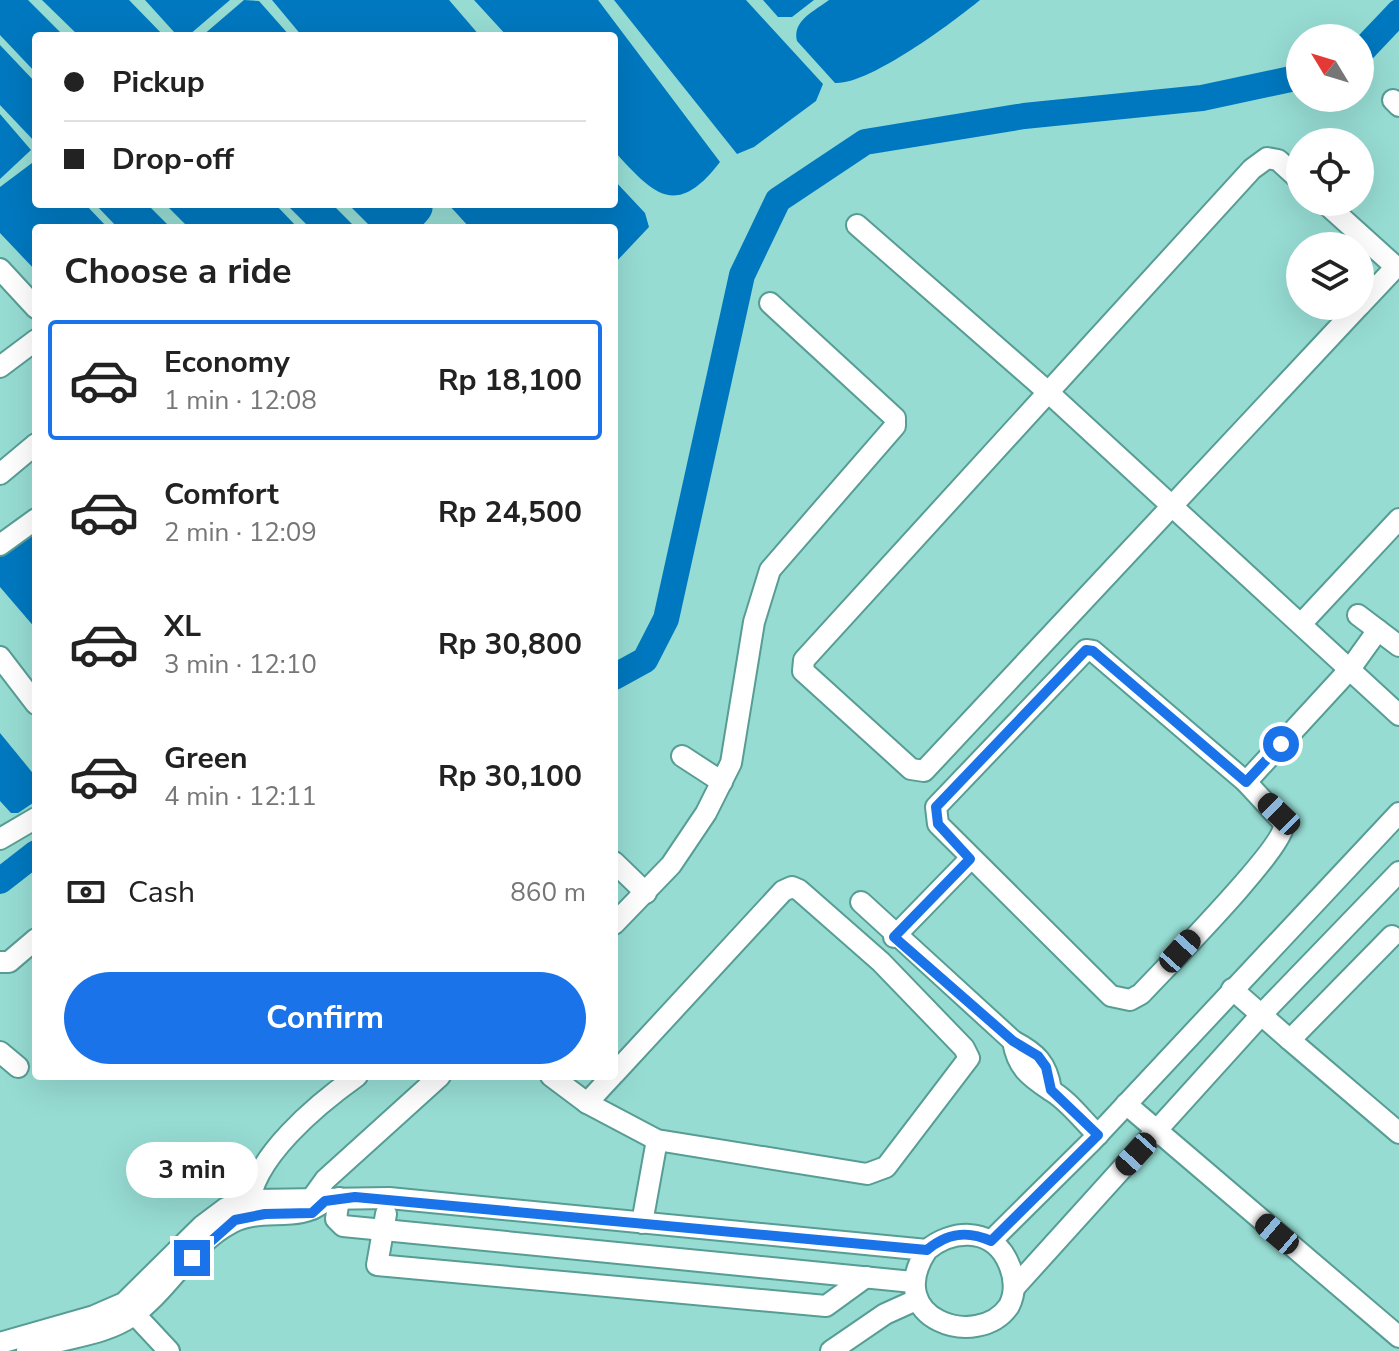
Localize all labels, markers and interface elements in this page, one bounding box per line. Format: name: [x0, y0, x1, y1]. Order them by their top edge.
north arrow: [1286, 24, 1374, 112]
map controls: [1286, 24, 1374, 320]
text: Pickup: [112, 62, 205, 103]
button: locate: [1286, 128, 1374, 216]
text: Drop-off: [112, 139, 234, 180]
button: layers: [1286, 232, 1374, 320]
text: Choose a ride: [64, 247, 292, 296]
text: Economy: [164, 342, 290, 383]
icon: car: [68, 344, 140, 416]
text: Rp 18,100: [438, 360, 582, 401]
text: 1 min · 12:08: [164, 383, 317, 418]
text: Comfort: [164, 474, 279, 515]
icon: car: [68, 476, 140, 548]
text: Rp 24,500: [438, 492, 582, 533]
text: 2 min · 12:09: [164, 515, 317, 550]
text: XL: [164, 606, 201, 647]
icon: car: [68, 608, 140, 680]
text: Rp 30,800: [438, 624, 582, 665]
text: 3 min · 12:10: [164, 647, 317, 682]
route start: [1263, 726, 1299, 762]
text: Green: [164, 738, 248, 779]
icon: car: [68, 740, 140, 812]
text: Rp 30,100: [438, 756, 582, 797]
text: 4 min · 12:11: [164, 779, 317, 814]
car: [1253, 789, 1305, 839]
icon: cash: [64, 870, 108, 914]
text: Cash: [128, 872, 195, 913]
text: 860 m: [510, 875, 586, 910]
car: [1155, 925, 1205, 977]
button: Confirm: [64, 972, 586, 1064]
car: [1111, 1128, 1161, 1180]
callout: 3 min: [126, 1142, 258, 1198]
text: 3 min: [158, 1152, 226, 1187]
car: [1251, 1209, 1303, 1259]
route end: [174, 1240, 210, 1276]

